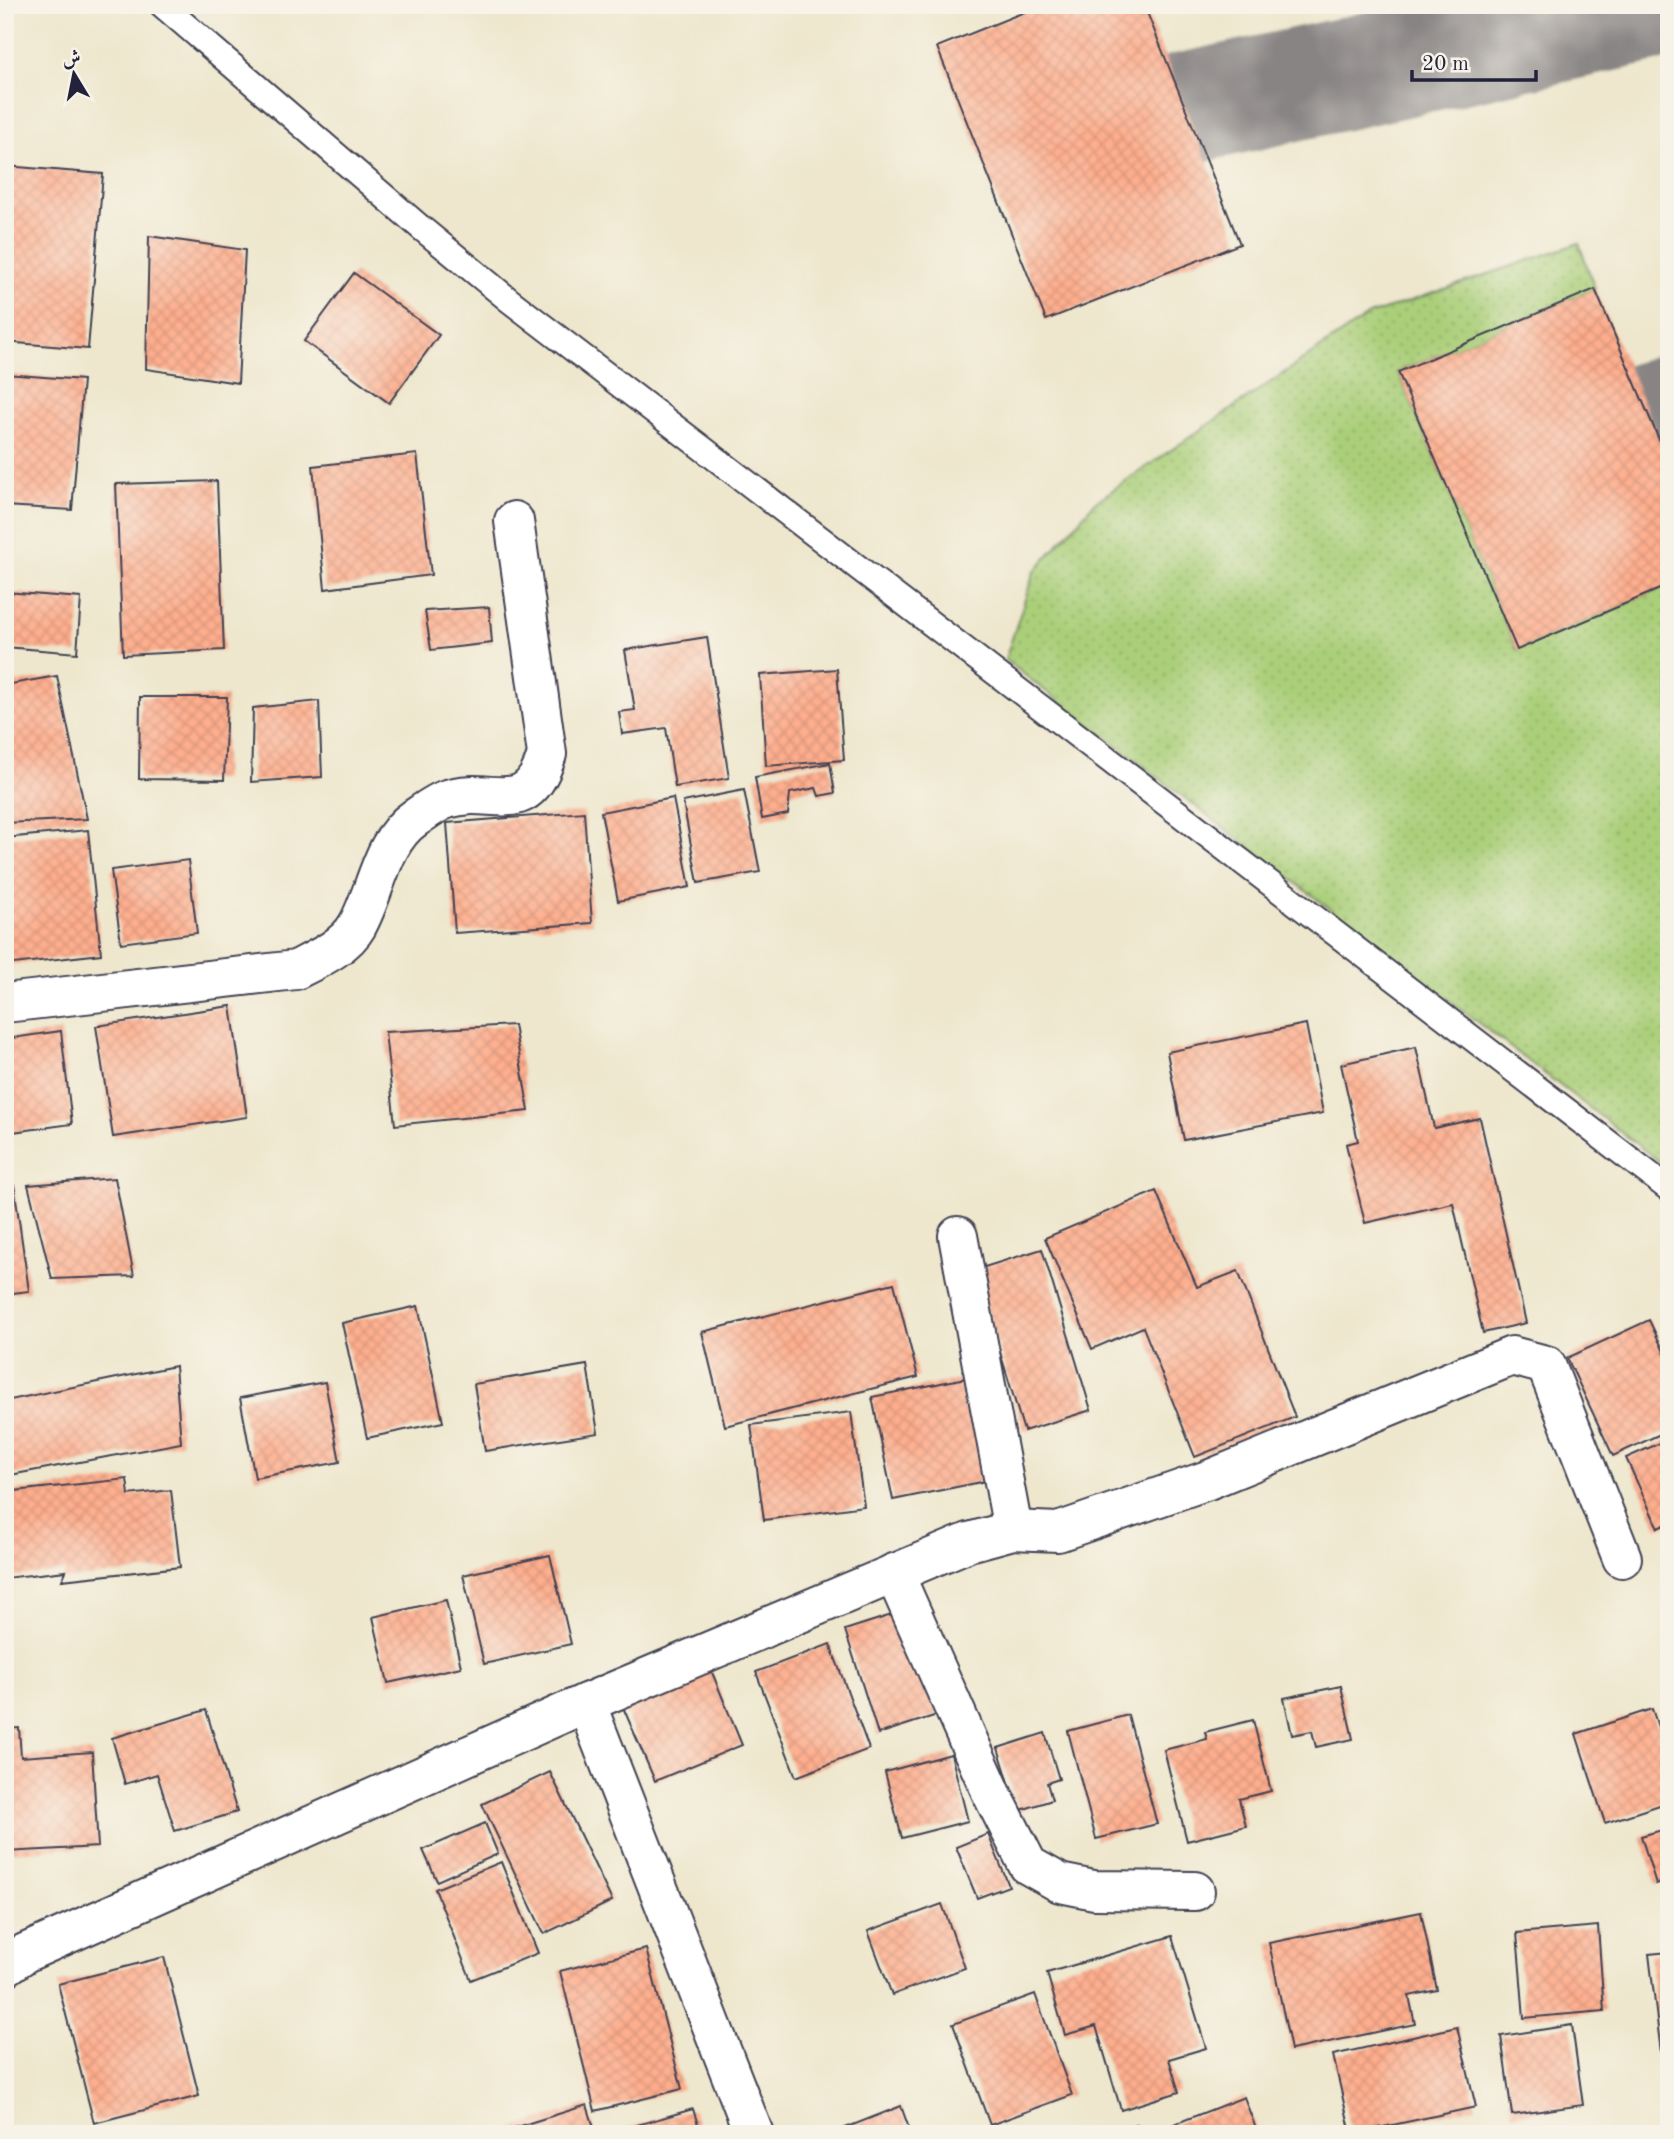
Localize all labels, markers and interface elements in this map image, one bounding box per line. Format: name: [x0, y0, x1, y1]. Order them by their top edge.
north arrow: [38, 38, 108, 108]
scale bar: [1412, 38, 1536, 82]
text: ش: [61, 49, 82, 71]
text: 20 m: [1422, 54, 1469, 75]

